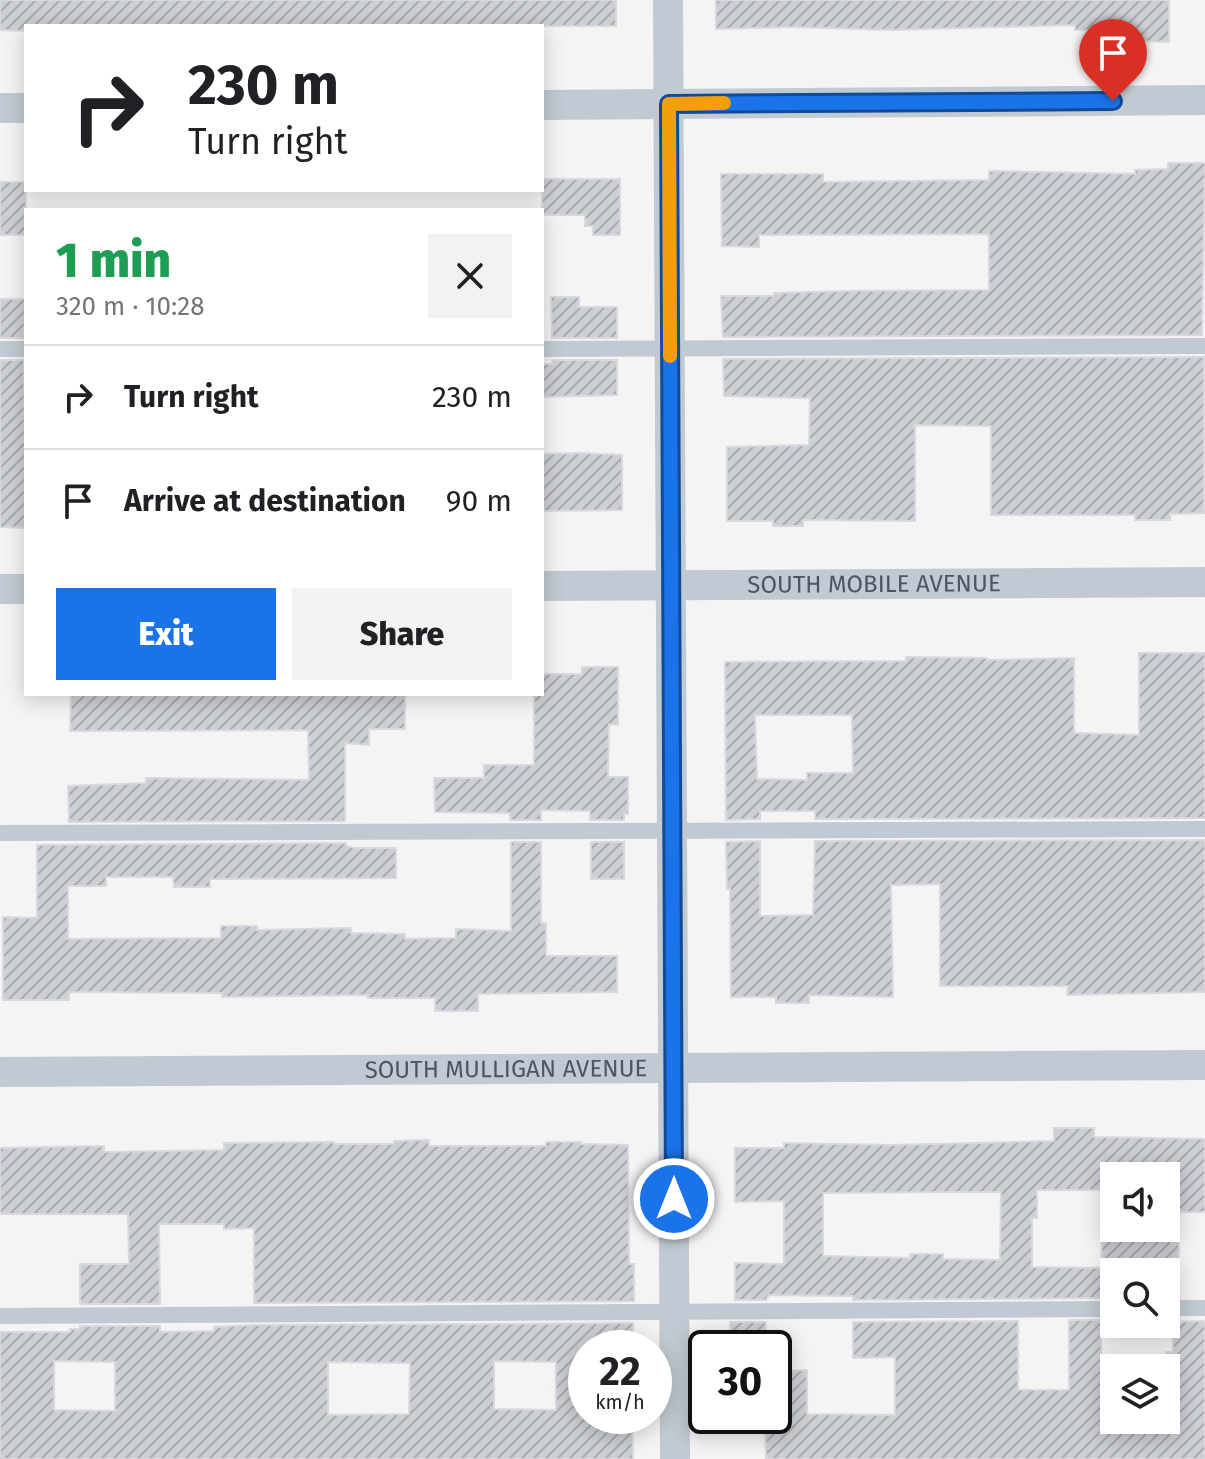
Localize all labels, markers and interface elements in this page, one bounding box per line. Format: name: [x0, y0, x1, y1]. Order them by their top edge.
pin: [1079, 19, 1147, 101]
icon: arrive: [1091, 31, 1135, 75]
text: 230 m: [188, 52, 339, 119]
icon: right: [56, 56, 160, 160]
text: Turn right: [188, 120, 348, 164]
text: 1 min: [56, 232, 171, 290]
button: close: [428, 234, 512, 318]
text: 320 m · 10:28: [56, 291, 205, 322]
icon: right: [56, 375, 100, 419]
text: Turn right: [124, 379, 259, 415]
text: 230 m: [432, 379, 512, 415]
icon: arrive: [56, 479, 100, 523]
text: Arrive at destination: [124, 483, 406, 519]
text: 90 m: [446, 483, 512, 519]
street label: SOUTH MOBILE AVENUE: [747, 569, 1001, 599]
button: Exit: [56, 588, 276, 680]
button: Share: [292, 588, 512, 680]
street label: SOUTH MULLIGAN AVENUE: [365, 1054, 647, 1084]
position arrow: [632, 1157, 716, 1241]
map controls: [1100, 1162, 1180, 1434]
button: sound: [1100, 1162, 1180, 1242]
button: search: [1100, 1258, 1180, 1338]
speed limit sign: 30: [688, 1330, 792, 1434]
text: 22: [599, 1348, 641, 1396]
button: layers: [1100, 1354, 1180, 1434]
text: km/h: [595, 1390, 645, 1414]

